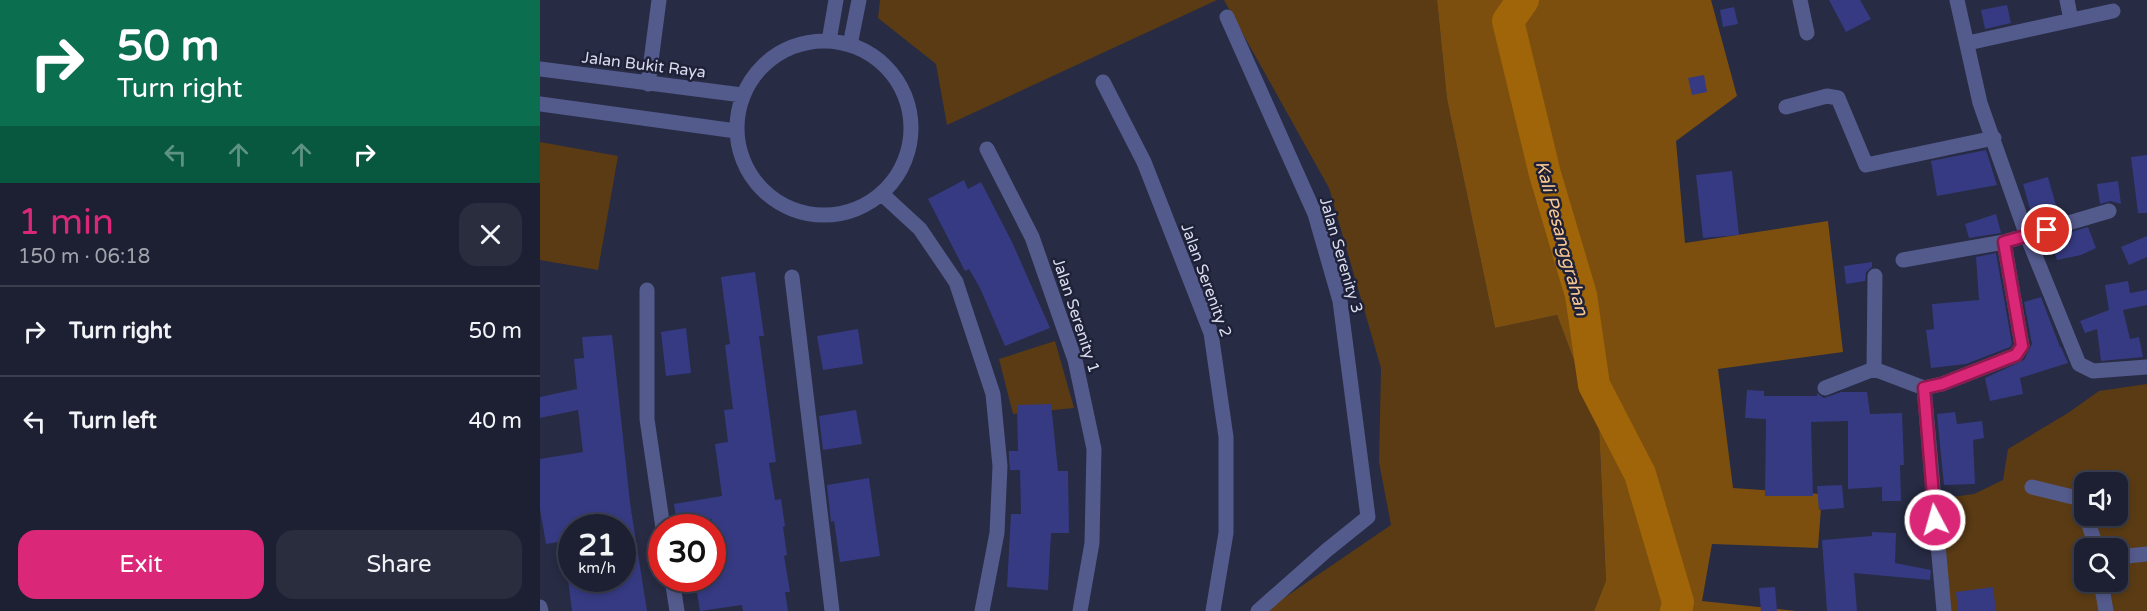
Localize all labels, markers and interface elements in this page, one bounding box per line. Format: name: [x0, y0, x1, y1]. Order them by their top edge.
text: 50 m: [117, 21, 219, 72]
icon: right: [18, 24, 96, 102]
street label: Jalan Bukit Raya: [581, 47, 707, 83]
text: Turn right: [117, 72, 243, 105]
icon: left: [159, 138, 192, 171]
icon: ahead: [222, 138, 255, 171]
icon: ahead: [285, 138, 318, 171]
icon: right: [348, 138, 381, 171]
water label: Kali Pesanggrahan: [1531, 158, 1594, 319]
street label: Jalan Serenity 3: [1315, 195, 1367, 316]
text: 1 min: [18, 201, 114, 244]
button: close: [459, 203, 522, 266]
pin: [2021, 204, 2072, 255]
icon: arrive: [2030, 213, 2063, 246]
street label: Jalan Serenity 2: [1176, 221, 1236, 340]
text: 150 m · 06:18: [18, 245, 150, 269]
street label: Jalan Serenity 1: [1048, 255, 1104, 375]
icon: right: [18, 315, 51, 348]
text: Turn right: [69, 318, 171, 344]
text: 50 m: [468, 318, 522, 344]
icon: left: [18, 405, 51, 438]
text: Turn left: [69, 408, 157, 434]
text: 40 m: [468, 408, 522, 434]
map controls: [2074, 472, 2128, 592]
button: sound: [2074, 472, 2128, 526]
position arrow: [1903, 488, 1967, 552]
speed limit sign: 30: [648, 514, 726, 592]
text: 21: [578, 527, 616, 564]
button: Exit: [18, 530, 264, 599]
button: Share: [276, 530, 522, 599]
button: search: [2074, 538, 2128, 592]
text: km/h: [578, 559, 616, 577]

